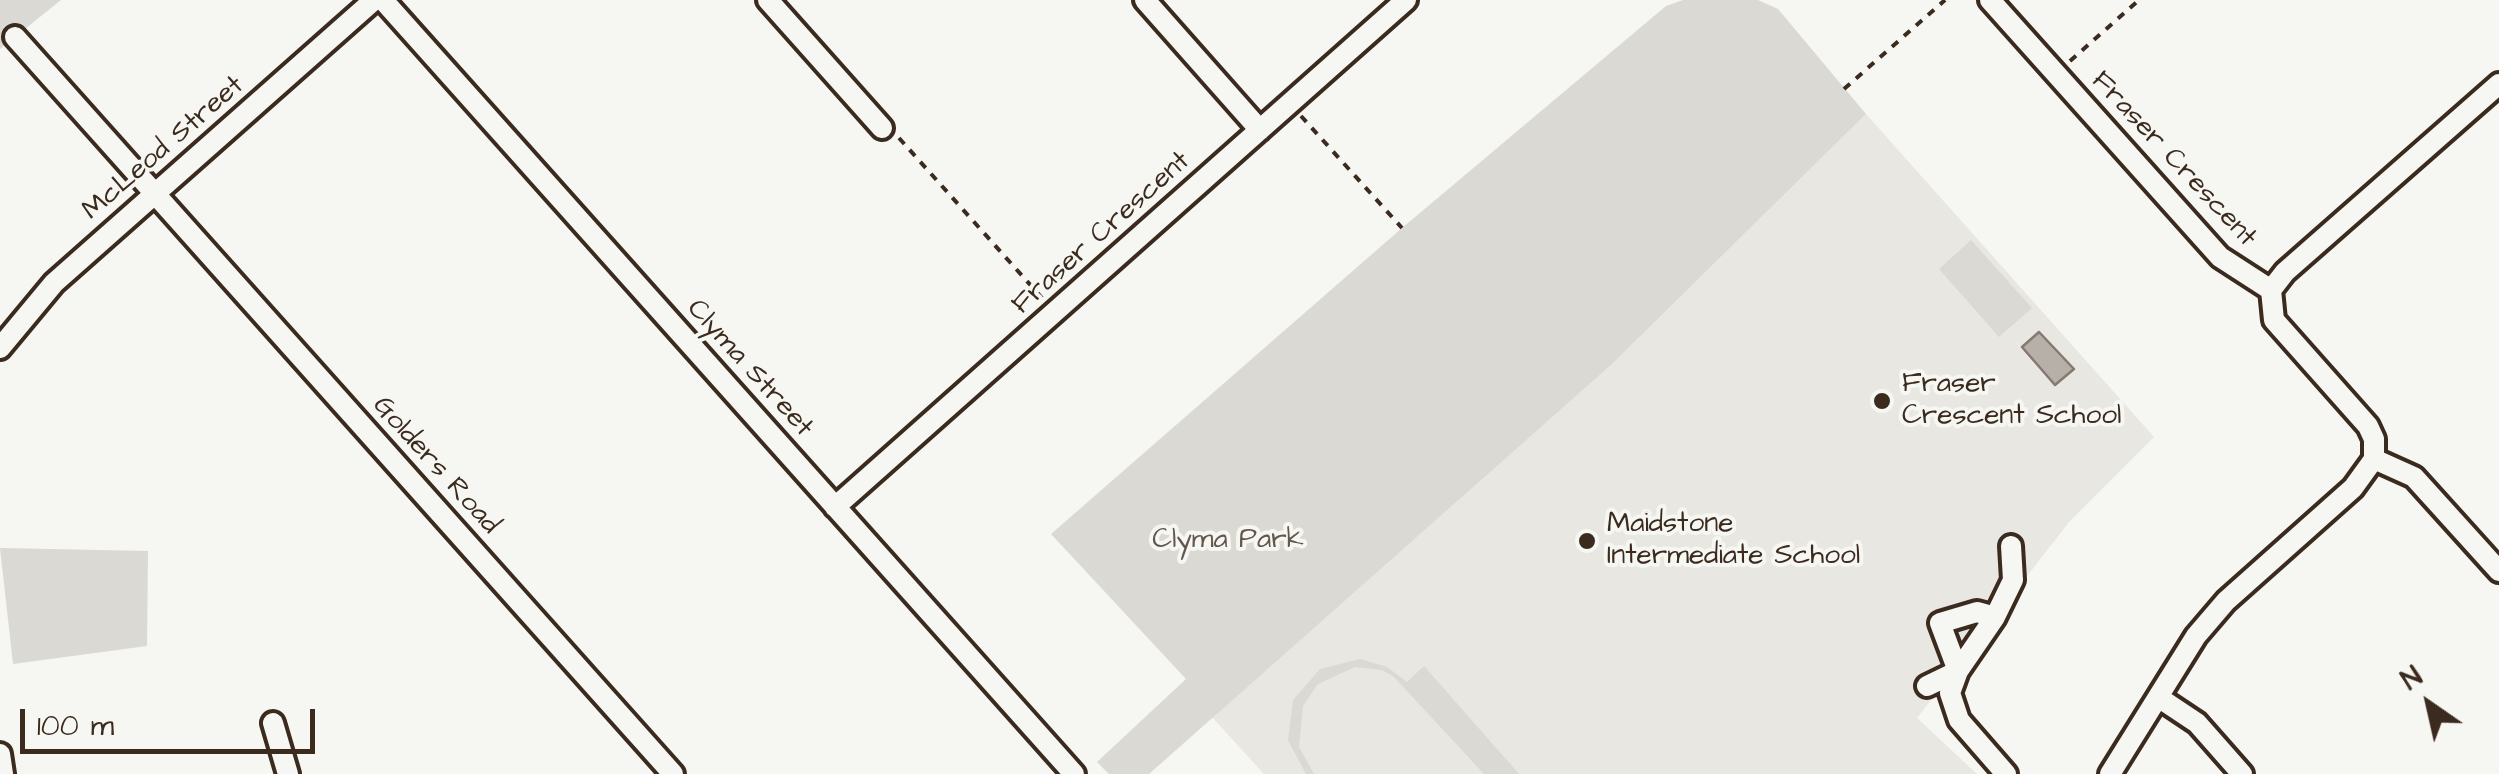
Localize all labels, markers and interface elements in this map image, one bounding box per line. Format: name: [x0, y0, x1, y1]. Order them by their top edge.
street label: Fraser Crescent: [2083, 65, 2263, 255]
street label: McLeod Street: [76, 70, 252, 228]
street label: Fraser Crescent: [1006, 145, 1198, 323]
street label: Clyma Street: [679, 293, 819, 445]
place label: Fraser Crescent School: [1902, 368, 2121, 434]
street label: Golders Road: [364, 390, 506, 542]
marker: Fraser Crescent School: [1871, 390, 1893, 412]
place label: Maidstone Intermediate School: [1607, 508, 1860, 574]
park label: Clyma Park: [1152, 524, 1304, 558]
marker: Maidstone Intermediate School: [1576, 530, 1598, 552]
north arrow: [2379, 654, 2479, 754]
text: N: [2394, 658, 2430, 700]
scale bar: [25, 689, 320, 751]
text: 100 m: [37, 705, 114, 747]

